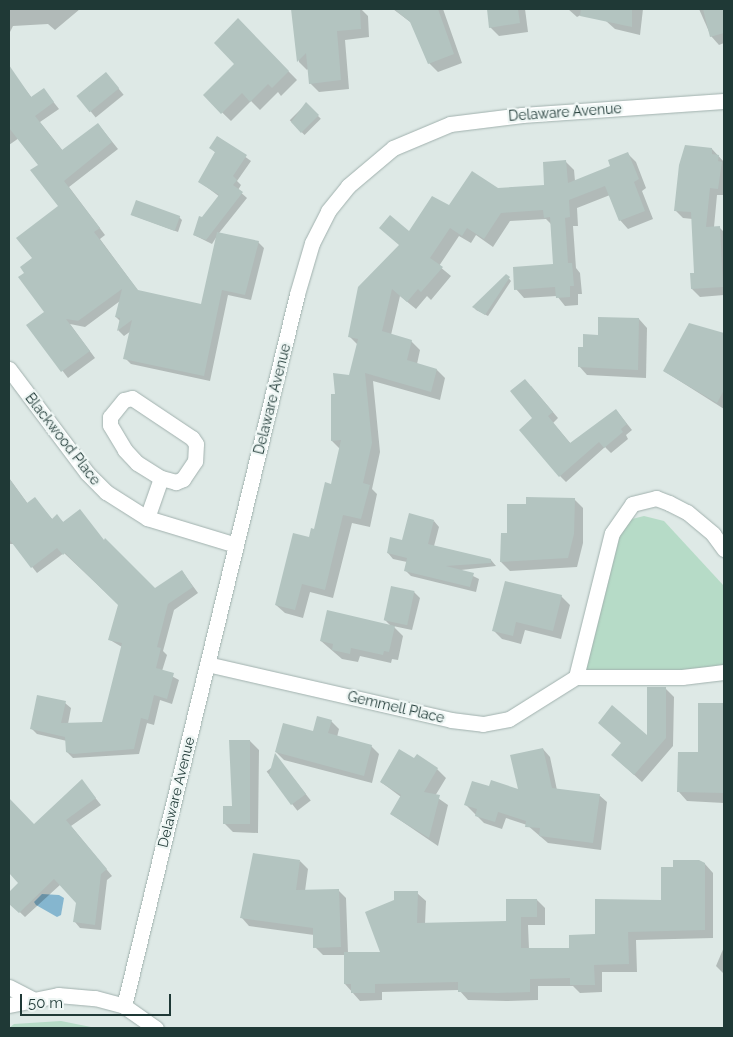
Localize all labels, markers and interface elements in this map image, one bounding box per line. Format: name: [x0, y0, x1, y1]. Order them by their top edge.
street label: Delaware Avenue: [508, 100, 622, 124]
street label: Delaware Avenue: [250, 342, 294, 456]
street label: Blackwood Place: [22, 390, 104, 488]
street label: Gemmell Place: [346, 688, 446, 726]
street label: Delaware Avenue: [154, 735, 198, 849]
scale bar: [22, 984, 174, 1016]
text: 50 m: [28, 994, 63, 1012]

